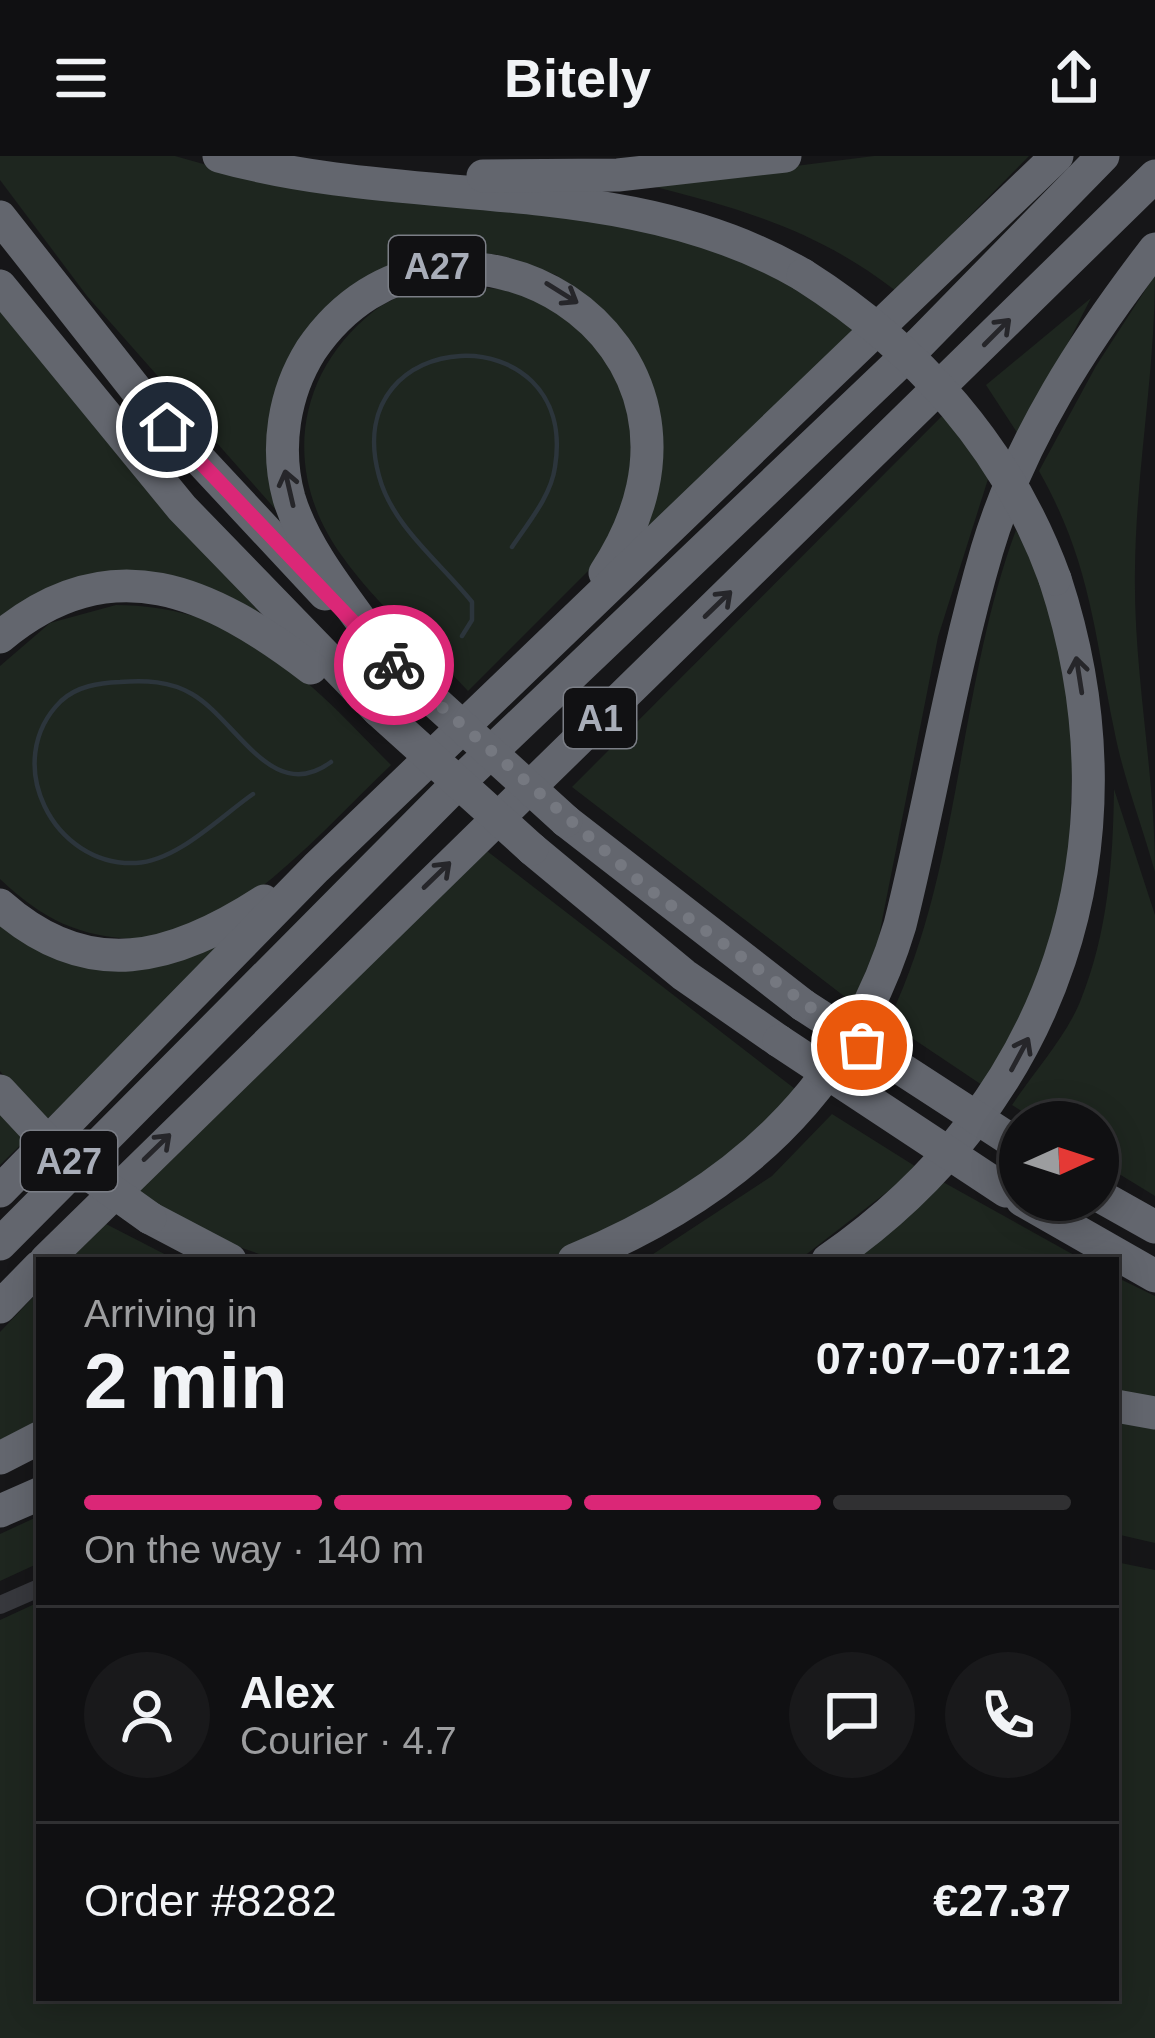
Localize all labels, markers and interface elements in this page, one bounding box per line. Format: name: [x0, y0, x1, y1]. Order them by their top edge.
icon: menu: [48, 45, 114, 111]
icon: share: [1041, 45, 1107, 111]
text: Bitely: [504, 48, 651, 108]
road number: A27: [389, 236, 485, 296]
one-way arrow: [544, 281, 578, 305]
one-way arrow: [982, 318, 1011, 347]
pin: [116, 376, 218, 478]
icon: home: [134, 394, 200, 460]
one-way arrow: [276, 469, 299, 507]
one-way arrow: [702, 590, 732, 619]
courier: [334, 605, 454, 725]
icon: bike: [361, 632, 427, 698]
one-way arrow: [1067, 657, 1090, 696]
road number: A1: [564, 688, 636, 748]
one-way arrow: [422, 862, 452, 890]
pin: [811, 994, 913, 1096]
icon: bag: [829, 1012, 895, 1078]
one-way arrow: [1009, 1037, 1032, 1072]
north arrow: [999, 1101, 1119, 1221]
map controls: [999, 1101, 1119, 1221]
road number: A27: [21, 1131, 117, 1191]
one-way arrow: [142, 1133, 171, 1161]
text: Arriving in: [84, 1292, 257, 1335]
text: 07:07–07:12: [816, 1333, 1071, 1384]
text: 2 min: [84, 1337, 288, 1425]
text: On the way · 140 m: [84, 1528, 424, 1571]
button: person: [84, 1652, 210, 1778]
button: chat: [789, 1652, 915, 1778]
button: phone: [945, 1652, 1071, 1778]
text: Alex: [240, 1667, 335, 1718]
text: Courier · 4.7: [240, 1719, 457, 1762]
text: Order #8282: [84, 1875, 337, 1926]
text: €27.37: [933, 1875, 1071, 1926]

